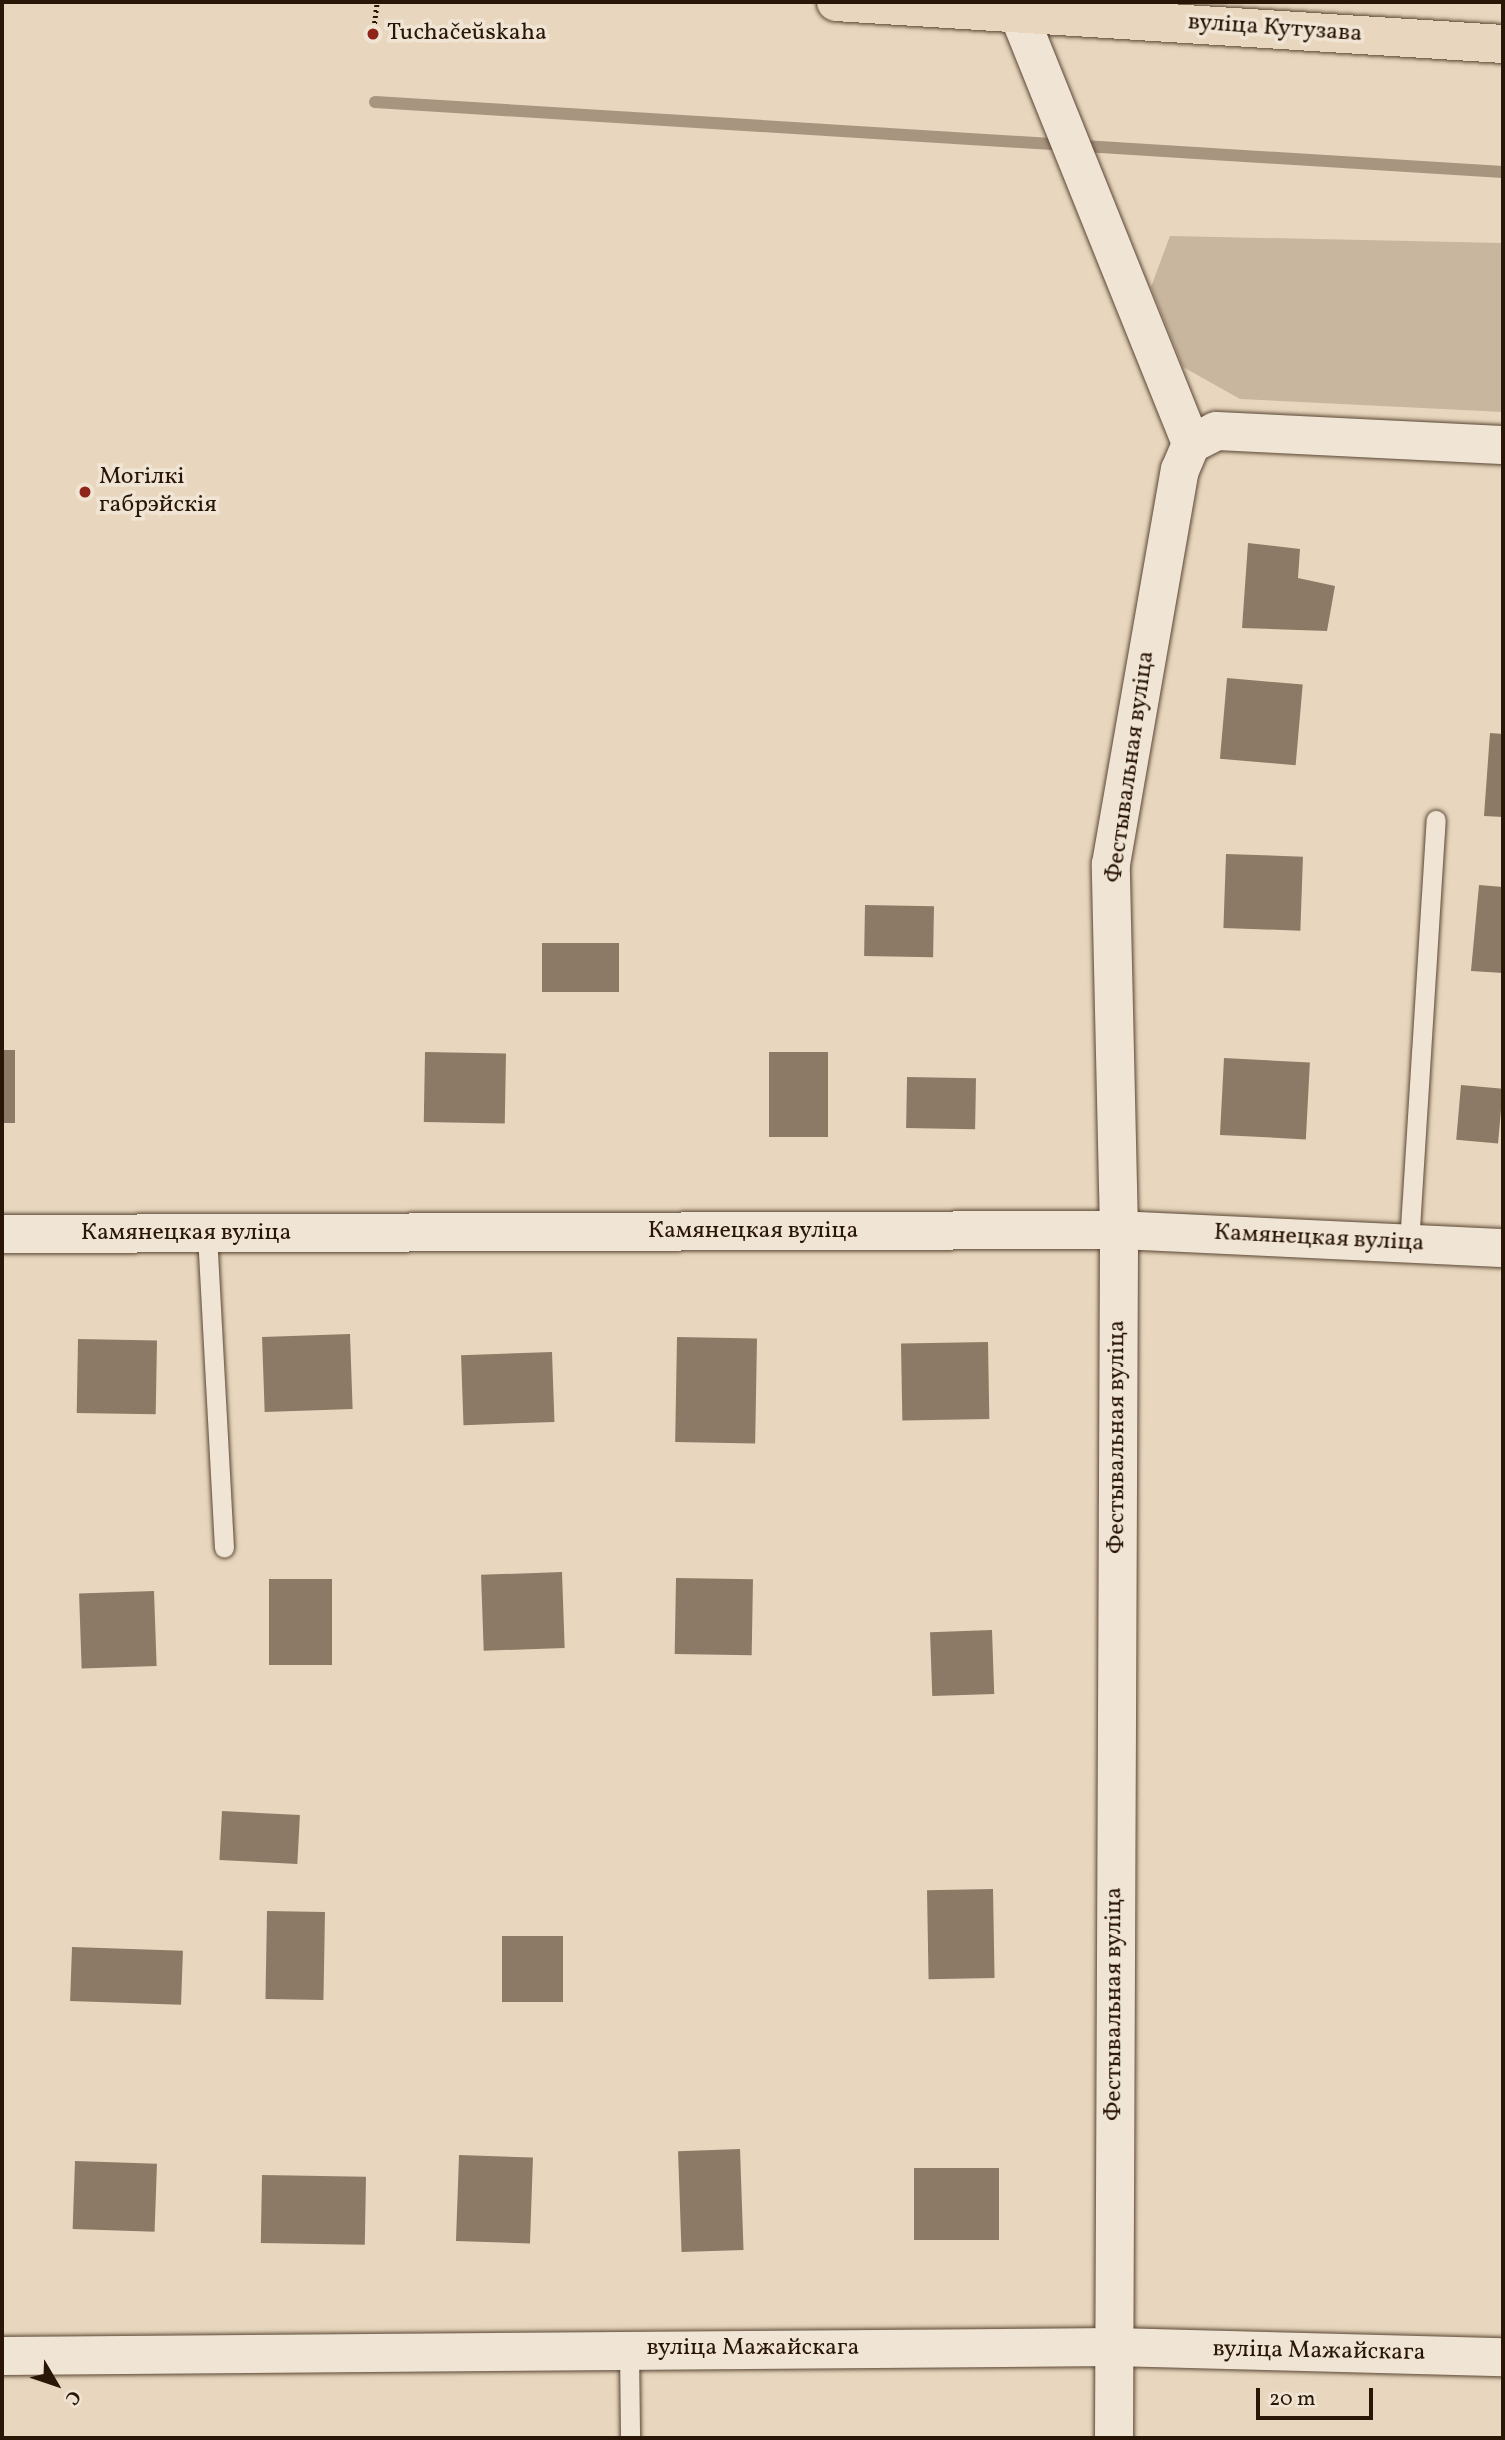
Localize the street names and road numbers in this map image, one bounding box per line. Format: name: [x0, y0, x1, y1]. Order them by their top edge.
street label: вуліца Кутузава: [1187, 9, 1363, 49]
street label: Фестывальная вуліца: [1100, 649, 1162, 885]
street label: Камянецкая вуліца: [648, 1218, 858, 1246]
street label: Камянецкая вуліца: [1213, 1219, 1425, 1259]
street label: Камянецкая вуліца: [81, 1220, 291, 1248]
street label: Фестывальная вуліца: [1104, 1320, 1132, 1554]
street label: Фестывальная вуліца: [1101, 1887, 1129, 2121]
street label: вуліца Мажайскага: [646, 2335, 860, 2363]
street label: вуліца Мажайскага: [1212, 2336, 1426, 2368]

